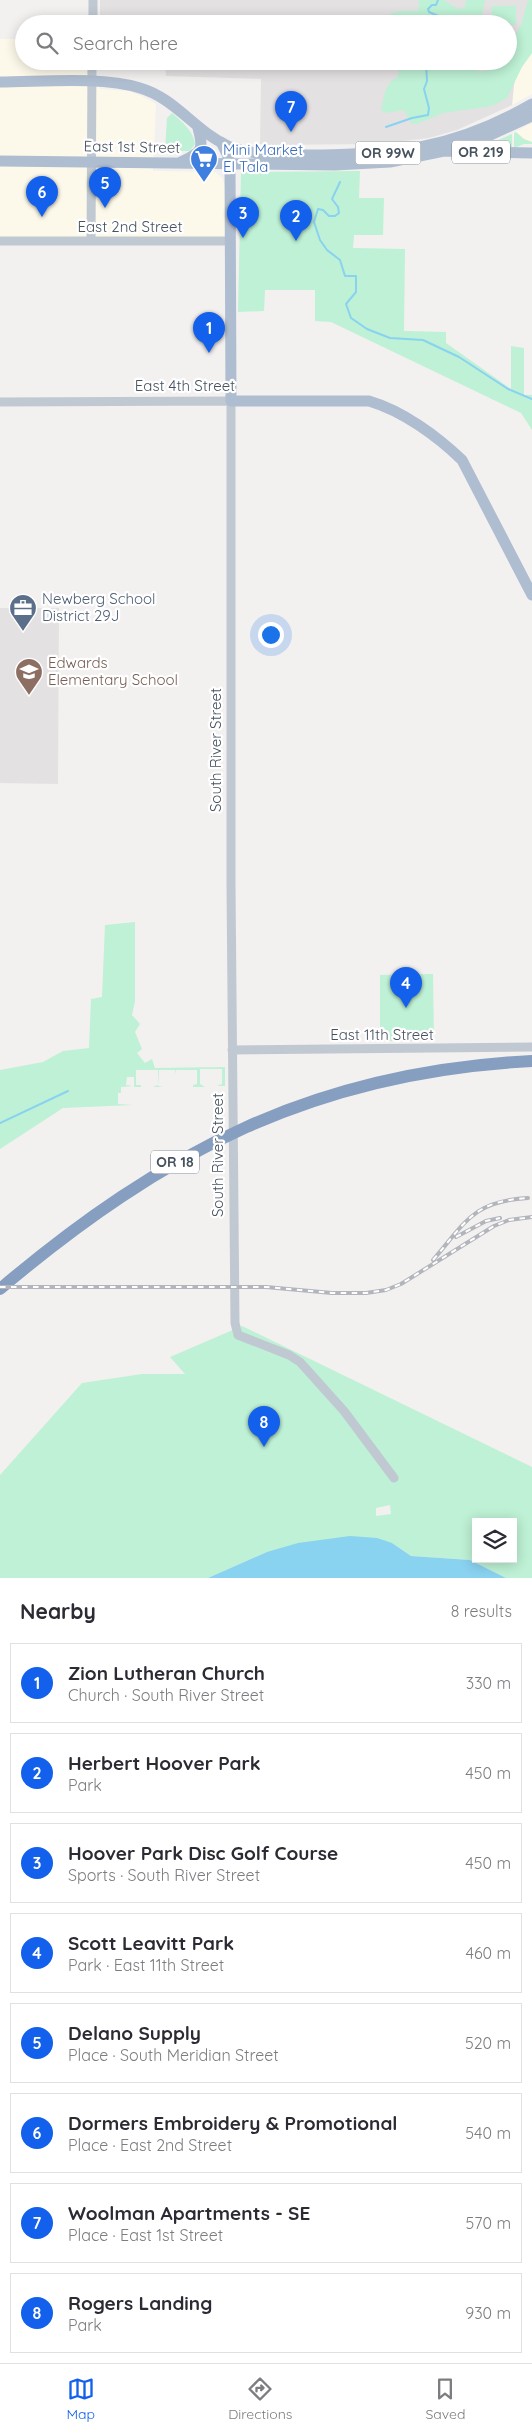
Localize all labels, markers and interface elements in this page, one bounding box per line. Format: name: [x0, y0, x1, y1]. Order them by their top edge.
search box: [15, 15, 517, 70]
icon: search: [33, 29, 61, 57]
text: Search here: [73, 31, 178, 55]
pin: 7: [275, 91, 307, 132]
street label: East 1st Street: [84, 136, 180, 157]
place label: Mini Market El Tala: [223, 140, 303, 176]
road number: OR 219: [452, 140, 510, 163]
road number: OR 99W: [356, 142, 420, 164]
supermarket icon: Mini Market El Tala: [189, 144, 219, 183]
pin: 5: [89, 167, 121, 208]
pin: 6: [26, 176, 58, 217]
pin: 3: [227, 197, 259, 238]
pin: 2: [280, 200, 312, 241]
street label: East 2nd Street: [78, 217, 183, 236]
pin: 1: [193, 312, 225, 353]
street label: East 4th Street: [135, 376, 235, 395]
place label: Newberg School District 29J: [42, 589, 156, 625]
office icon: Newberg School District 29J: [8, 593, 38, 632]
your location: [258, 622, 284, 648]
place label: Edwards Elementary School: [48, 653, 178, 689]
school or university icon: Edwards Elementary School: [14, 657, 44, 696]
street label: South River Street: [206, 688, 225, 812]
pin: 4: [390, 967, 422, 1008]
street label: East 11th Street: [330, 1025, 434, 1044]
street label: South River Street: [208, 1093, 227, 1217]
road number: OR 18: [151, 1150, 199, 1174]
pin: 8: [248, 1406, 280, 1447]
map controls: [472, 1518, 517, 1563]
button: layers: [472, 1518, 517, 1563]
text: Nearby: [20, 1598, 96, 1624]
text: 8 results: [451, 1601, 512, 1621]
text: Zion Lutheran Church: [68, 1661, 265, 1685]
text: 1: [34, 1673, 40, 1693]
text: 330 m: [466, 1673, 511, 1693]
text: Church · South River Street: [68, 1685, 264, 1705]
text: Herbert Hoover Park: [68, 1751, 261, 1775]
text: 2: [32, 1763, 42, 1783]
text: 450 m: [465, 1763, 511, 1783]
text: Park: [68, 1775, 102, 1795]
text: Hoover Park Disc Golf Course: [68, 1841, 338, 1865]
text: 3: [33, 1853, 41, 1873]
text: 450 m: [465, 1853, 511, 1873]
text: Sports · South River Street: [68, 1865, 260, 1885]
text: Scott Leavitt Park: [68, 1931, 234, 1955]
text: 4: [32, 1943, 42, 1963]
text: 460 m: [465, 1943, 511, 1963]
text: Park · East 11th Street: [68, 1955, 224, 1975]
text: Delano Supply: [68, 2021, 201, 2045]
text: 5: [32, 2033, 42, 2053]
text: 520 m: [465, 2033, 511, 2053]
text: Place · South Meridian Street: [68, 2045, 279, 2065]
text: Dormers Embroidery & Promotional: [68, 2111, 397, 2135]
text: 6: [33, 2123, 41, 2143]
text: 540 m: [465, 2123, 511, 2143]
text: Place · East 2nd Street: [68, 2135, 232, 2155]
text: Woolman Apartments - SE: [68, 2201, 310, 2225]
text: 7: [33, 2213, 41, 2233]
text: 570 m: [466, 2213, 511, 2233]
text: Place · East 1st Street: [68, 2225, 223, 2245]
text: Rogers Landing: [68, 2291, 212, 2315]
text: 8: [33, 2303, 41, 2323]
text: 930 m: [465, 2303, 511, 2323]
text: Park: [68, 2315, 102, 2335]
tab: Map: [67, 2375, 95, 2423]
tab: Directions: [228, 2375, 292, 2423]
tab: Saved: [425, 2375, 465, 2423]

